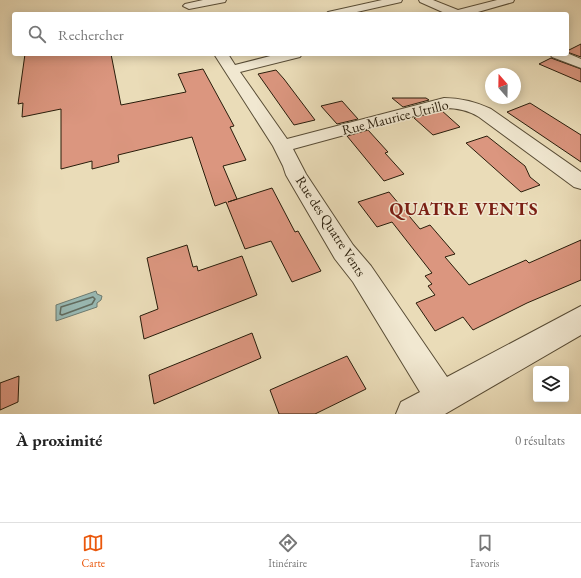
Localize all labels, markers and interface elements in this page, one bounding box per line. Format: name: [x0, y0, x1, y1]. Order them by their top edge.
search box: [12, 12, 569, 56]
icon: search: [26, 23, 48, 45]
text: Rechercher: [58, 25, 124, 44]
north arrow: [485, 68, 521, 104]
street label: Rue Maurice Utrillo: [340, 95, 450, 139]
street label: Rue des Quatre Vents: [292, 172, 370, 280]
district label: QUATRE VENTS: [389, 197, 539, 220]
map controls: [533, 366, 569, 402]
button: layers: [533, 366, 569, 402]
text: À proximité: [16, 429, 102, 451]
text: 0 résultats: [515, 432, 565, 449]
tab: Carte: [82, 532, 105, 570]
tab: Itinéraire: [268, 532, 307, 570]
tab: Favoris: [470, 532, 499, 570]

